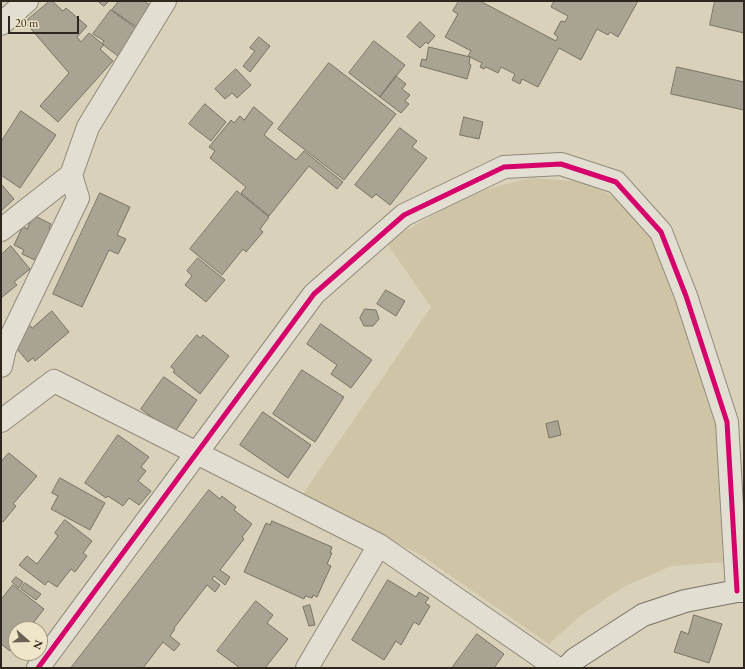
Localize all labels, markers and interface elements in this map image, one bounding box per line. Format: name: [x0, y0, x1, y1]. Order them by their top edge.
scale bar: [10, 8, 81, 34]
text: 20 m: [15, 15, 38, 31]
north arrow: [8, 621, 48, 661]
text: N: [30, 638, 46, 651]

